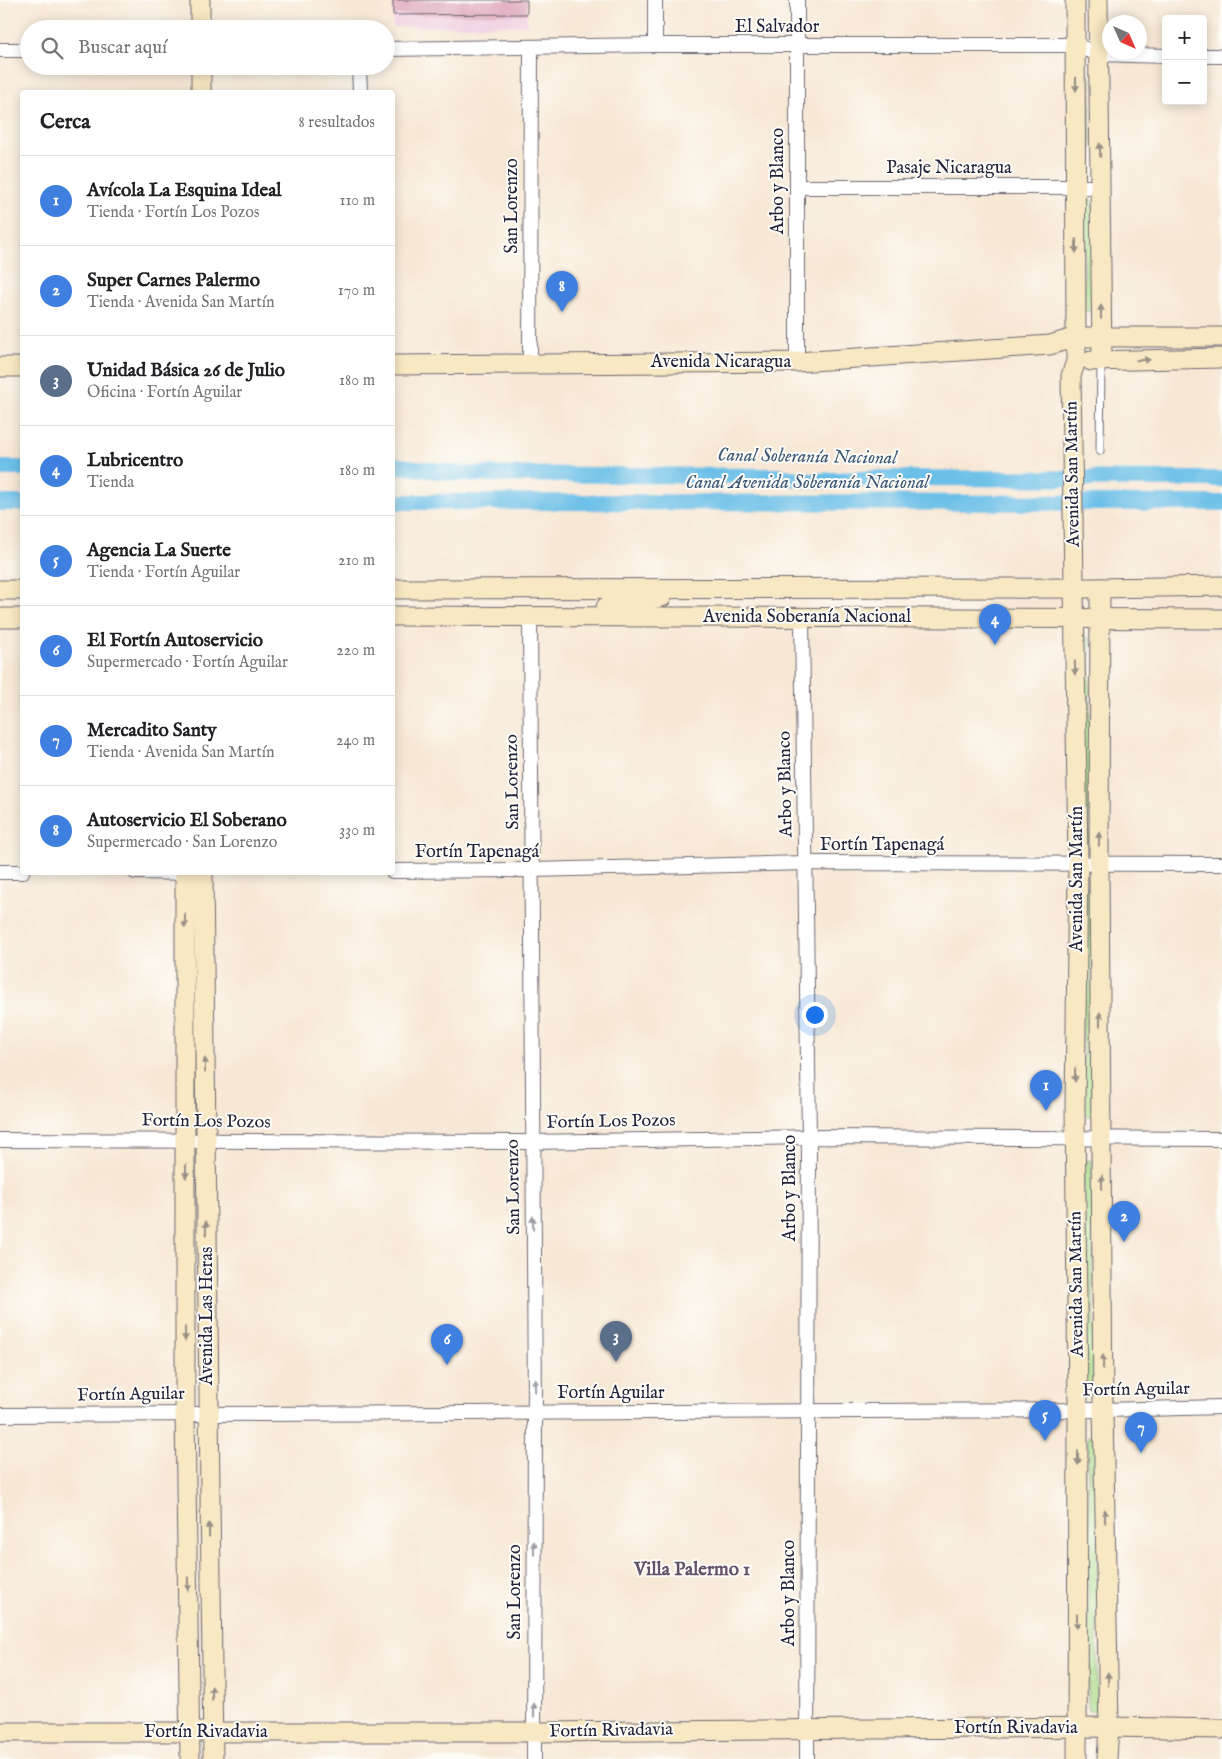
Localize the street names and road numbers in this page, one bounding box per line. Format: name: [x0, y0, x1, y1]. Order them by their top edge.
street label: El Salvador: [735, 16, 820, 39]
street label: Arbo y Blanco: [767, 127, 790, 235]
street label: Pasaje Nicaragua: [886, 157, 1012, 180]
street label: San Lorenzo: [501, 158, 524, 254]
street label: Avenida Nicaragua: [650, 351, 791, 374]
street label: Avenida San Martín: [1060, 400, 1086, 548]
street label: Avenida Soberanía Nacional: [702, 606, 911, 629]
street label: Arbo y Blanco: [774, 730, 798, 838]
street label: San Lorenzo: [501, 734, 525, 830]
street label: Avenida San Martín: [1066, 806, 1089, 953]
street label: Fortín Tapenagá: [820, 834, 944, 857]
street label: Fortín Tapenagá: [415, 841, 539, 864]
street label: Fortín Los Pozos: [141, 1109, 271, 1135]
street label: Fortín Los Pozos: [546, 1109, 676, 1135]
street label: Arbo y Blanco: [779, 1134, 802, 1242]
street label: San Lorenzo: [502, 1139, 526, 1235]
street label: Avenida San Martín: [1064, 1210, 1090, 1358]
street label: Avenida Las Heras: [196, 1247, 219, 1386]
street label: Fortín Aguilar: [1082, 1378, 1190, 1402]
street label: Fortín Aguilar: [557, 1382, 665, 1405]
street label: Fortín Aguilar: [77, 1383, 185, 1407]
street label: Arbo y Blanco: [778, 1539, 801, 1647]
street label: San Lorenzo: [504, 1544, 527, 1640]
street label: Fortín Rivadavia: [954, 1717, 1078, 1740]
street label: Fortín Rivadavia: [549, 1718, 673, 1744]
street label: Fortín Rivadavia: [144, 1721, 268, 1744]

